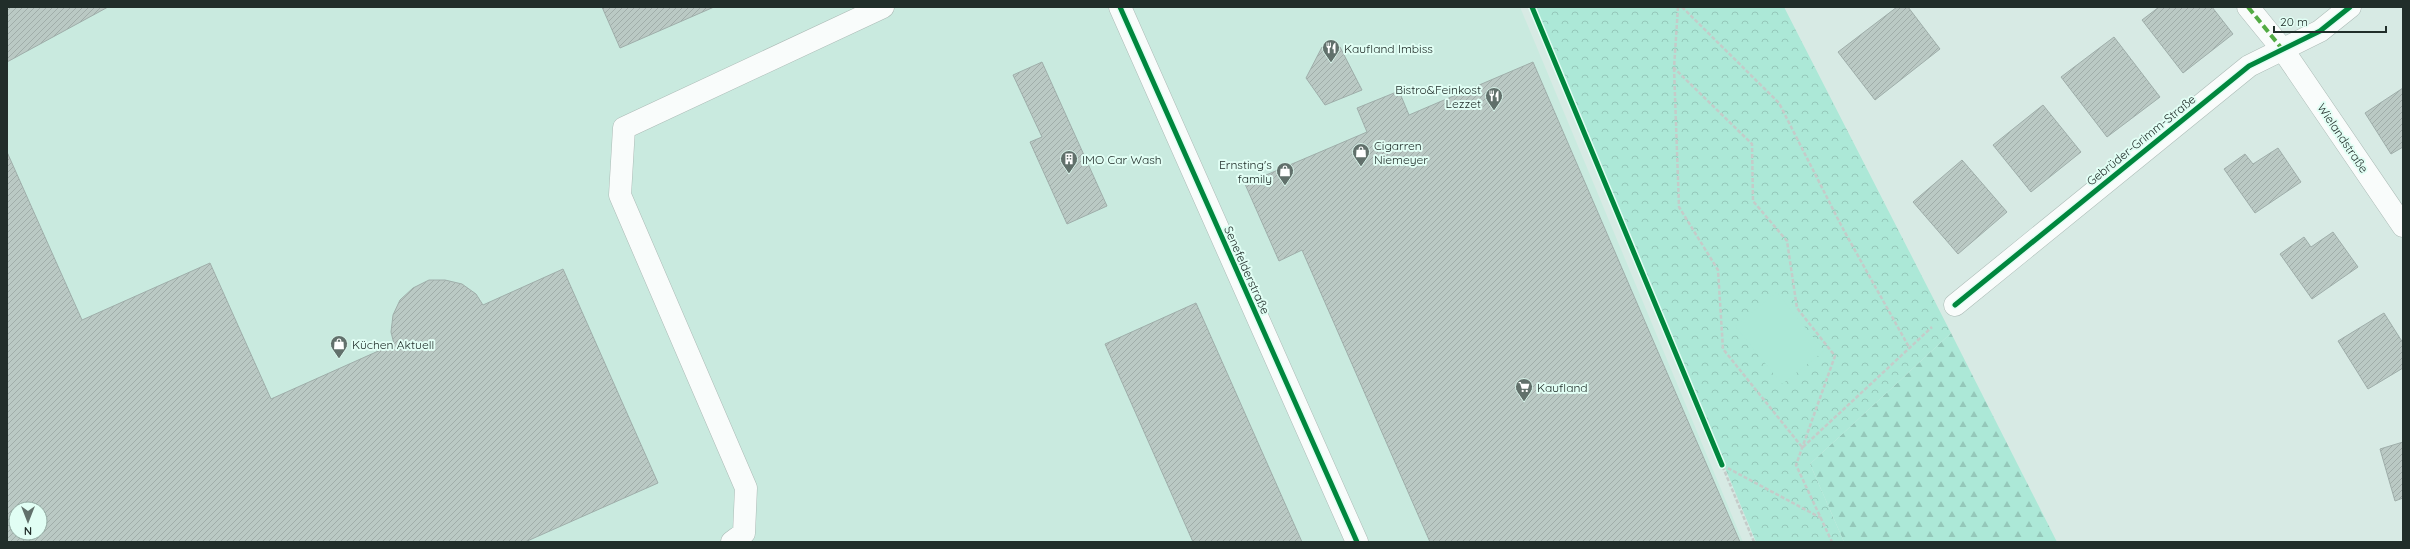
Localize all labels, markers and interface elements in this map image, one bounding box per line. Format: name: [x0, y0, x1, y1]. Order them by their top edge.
scale bar: [2274, 8, 2386, 34]
text: 20 m: [2280, 14, 2308, 29]
restaurant icon: Kaufland Imbiss: [1321, 38, 1341, 63]
place label: Kaufland Imbiss: [1344, 41, 1433, 56]
place label: Bistro&Feinkost Lezzet: [1395, 82, 1481, 111]
restaurant icon: Bistro&Feinkost Lezzet: [1484, 86, 1504, 111]
street label: Gebrüder-Grimm-Straße: [2083, 91, 2199, 189]
street label: Wielandstraße: [2314, 100, 2372, 176]
place label: Cigarren Niemeyer: [1374, 138, 1428, 167]
shop icon: Cigarren Niemeyer: [1351, 142, 1371, 167]
building icon: IMO Car Wash: [1059, 149, 1079, 174]
place label: IMO Car Wash: [1082, 152, 1162, 167]
place label: Ernsting's family: [1219, 157, 1272, 186]
shop icon: Ernsting's family: [1275, 161, 1295, 186]
street label: Senefelderstraße: [1221, 224, 1273, 317]
shop icon: Küchen Aktuell: [329, 334, 349, 359]
place label: Küchen Aktuell: [352, 337, 434, 352]
supermarket icon: Kaufland: [1514, 377, 1534, 402]
place label: Kaufland: [1537, 380, 1588, 395]
north arrow: [8, 501, 48, 541]
text: N: [24, 524, 32, 538]

